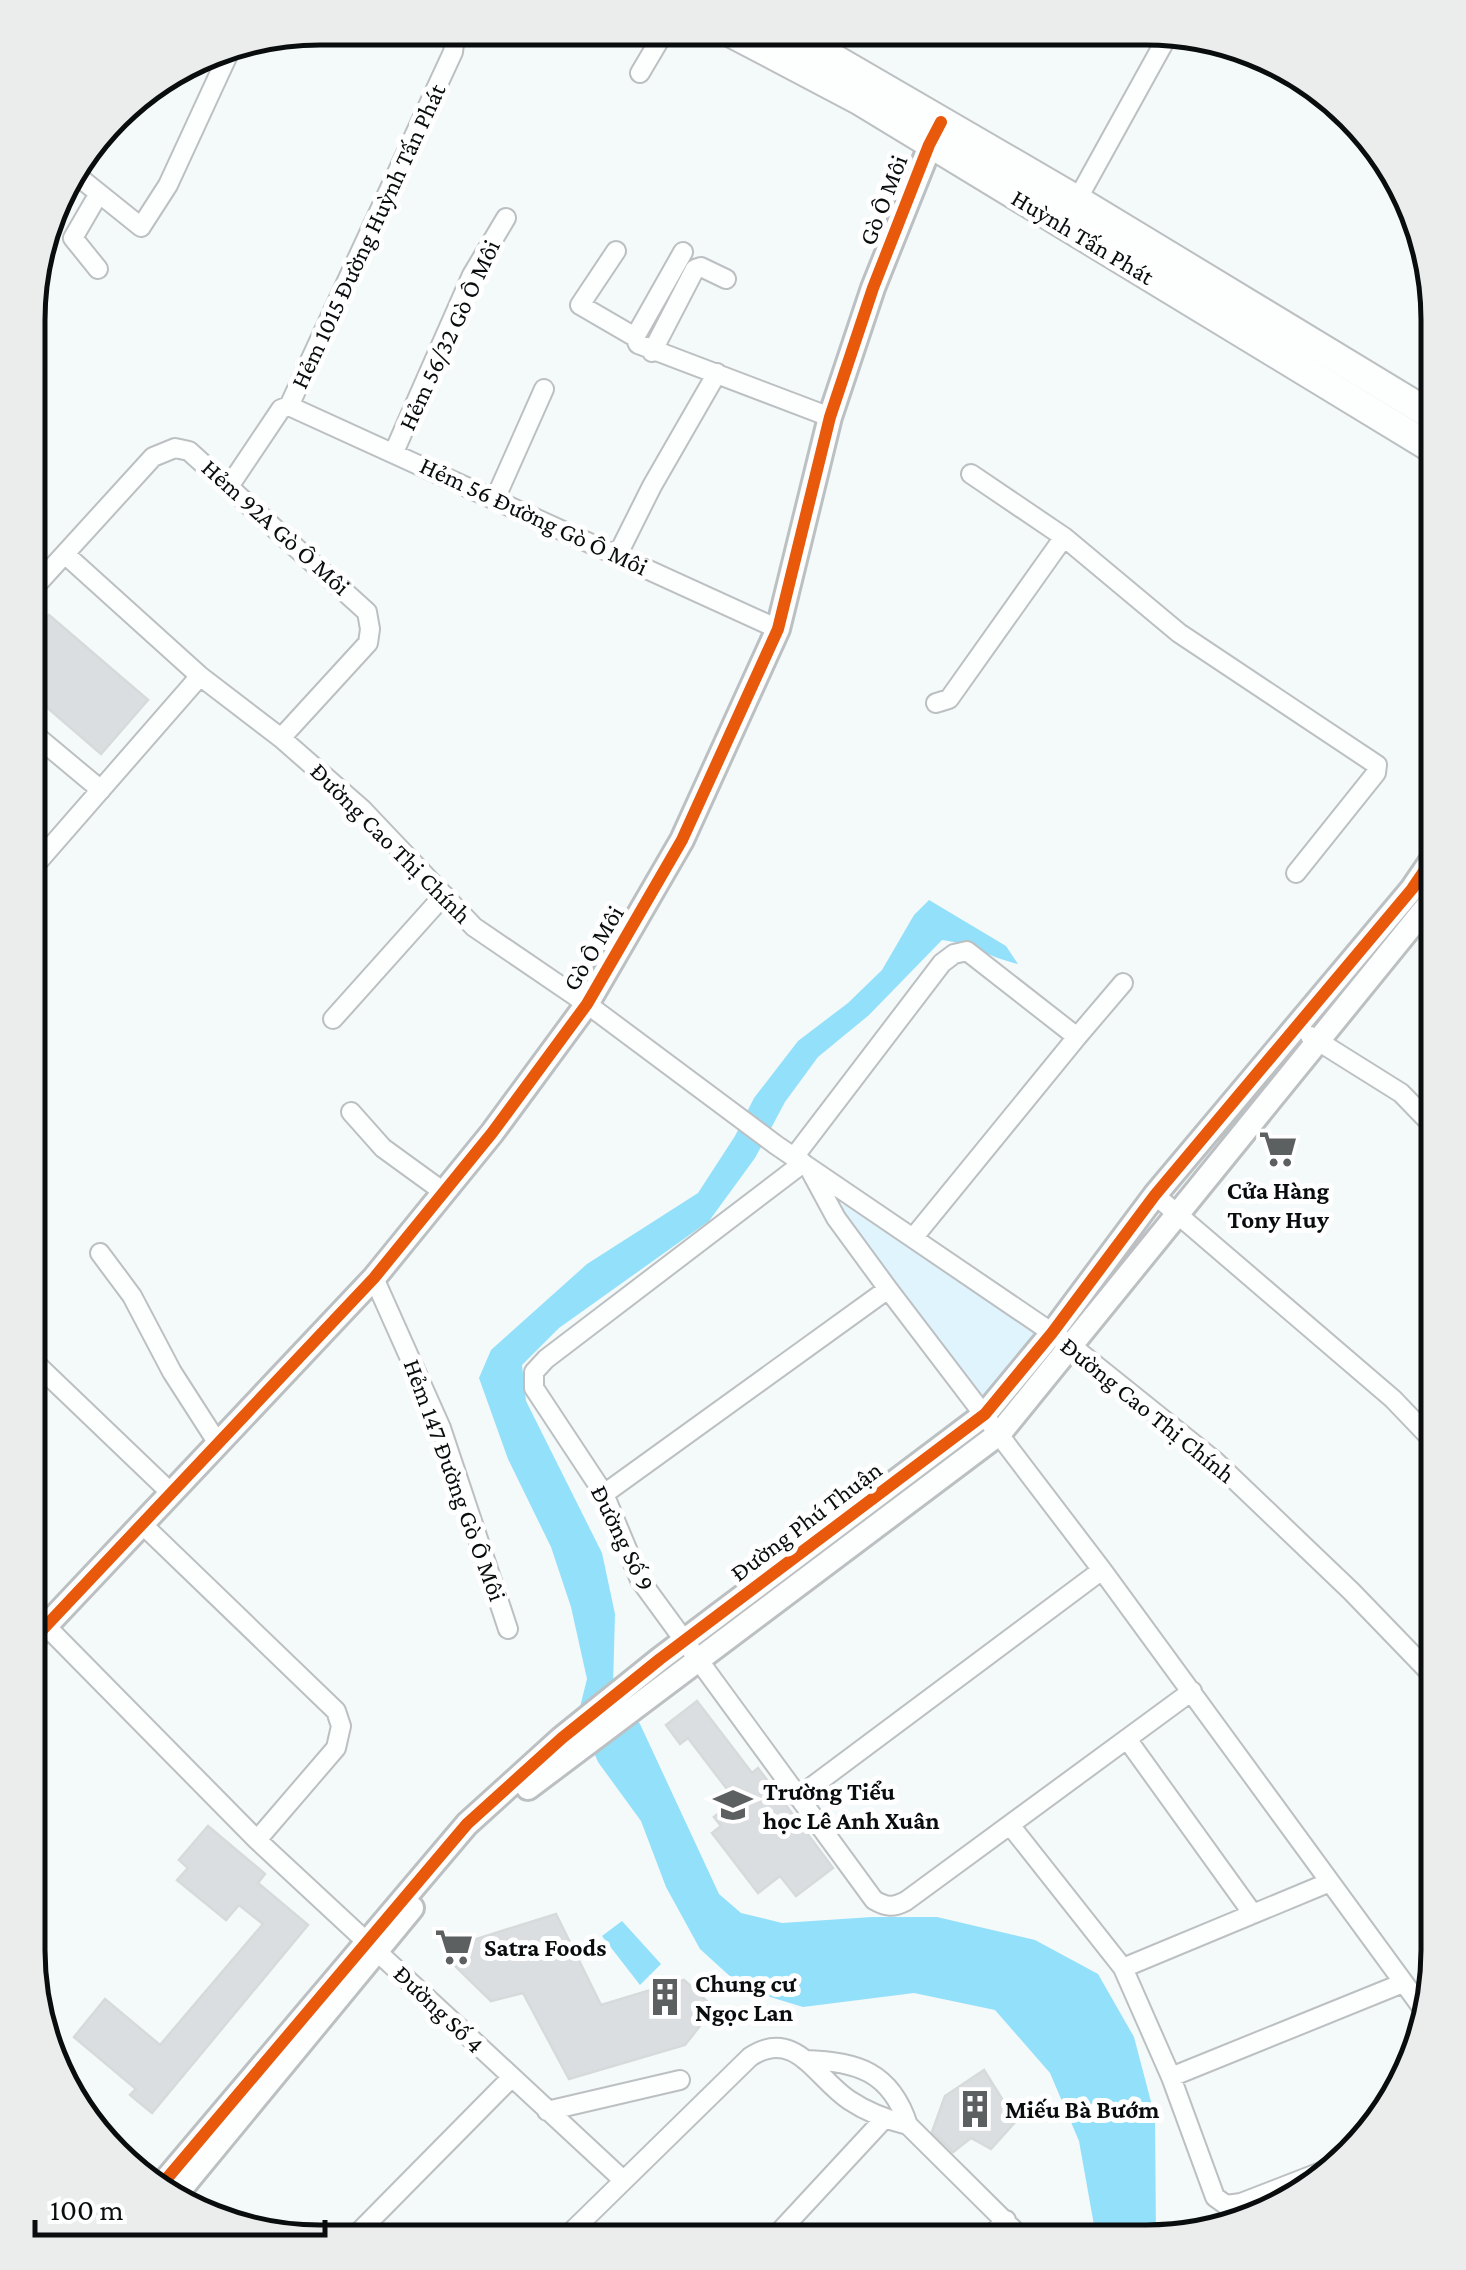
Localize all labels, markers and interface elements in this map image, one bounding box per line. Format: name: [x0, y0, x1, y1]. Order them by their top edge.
street label: Hẻm 1015 Đường Huỳnh Tấn Phát: [285, 79, 452, 393]
street label: Gò Ô Môi: [854, 151, 912, 249]
street label: Huỳnh Tấn Phát: [1007, 184, 1160, 291]
street label: Hẻm 56/32 Gò Ô Môi: [393, 236, 505, 434]
street label: Hẻm 56 Đường Gò Ô Môi: [416, 451, 652, 582]
street label: Hẻm 92A Gò Ô Môi: [197, 454, 355, 600]
street label: Đường Cao Thị Chính: [305, 757, 477, 929]
street label: Gò Ô Môi: [557, 901, 629, 995]
supermarket icon: Cửa Hàng Tony Huy: [1257, 1128, 1299, 1170]
place label: Cửa Hàng Tony Huy: [1227, 1177, 1330, 1233]
street label: Đường Cao Thị Chính: [1055, 1332, 1240, 1489]
street label: Hẻm 147 Đường Gò Ô Môi: [398, 1355, 511, 1605]
street label: Đường Phú Thuận: [725, 1456, 887, 1587]
street label: Đường Số 9: [585, 1481, 660, 1596]
place label: Trường Tiểu học Lê Anh Xuân: [763, 1778, 940, 1834]
school or university icon: Trường Tiểu học Lê Anh Xuân: [712, 1784, 754, 1826]
supermarket icon: Satra Foods: [433, 1926, 475, 1968]
place label: Satra Foods: [484, 1934, 606, 1961]
street label: Đường Số 4: [388, 1960, 489, 2059]
place label: Chung cư Ngọc Lan: [695, 1970, 797, 2026]
building icon: Chung cư Ngọc Lan: [644, 1976, 686, 2018]
building icon: Miếu Bà Bướm: [954, 2088, 996, 2130]
place label: Miếu Bà Bướm: [1005, 2096, 1159, 2123]
scale bar: [35, 2175, 325, 2237]
text: 100 m: [50, 2193, 124, 2226]

